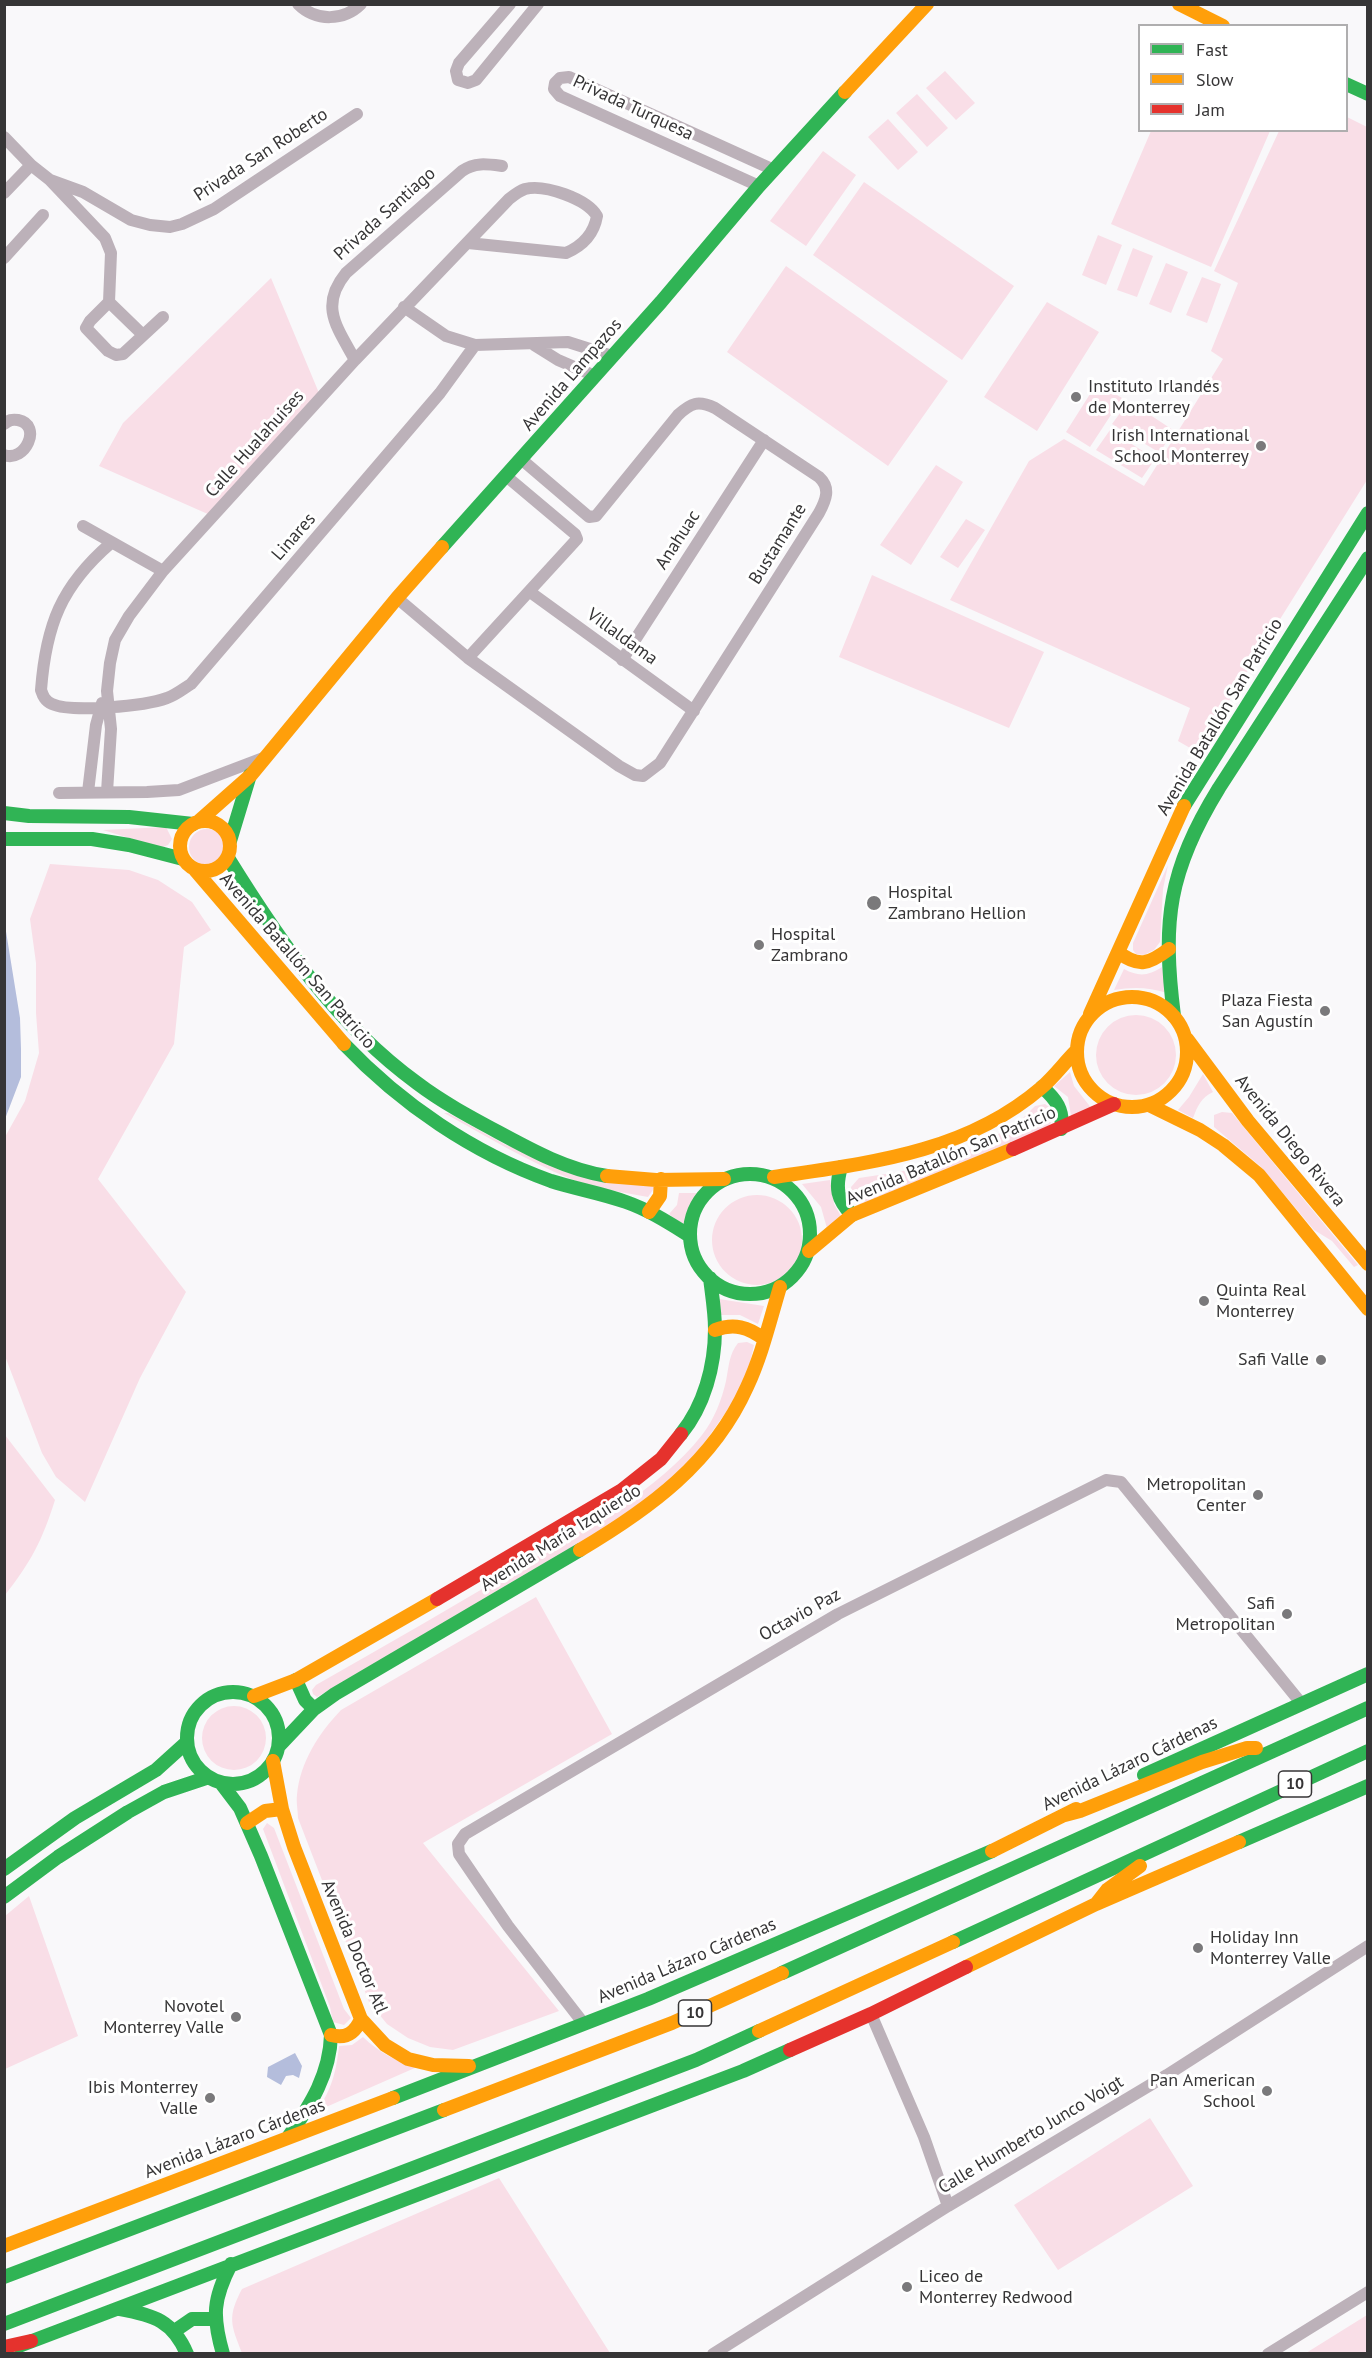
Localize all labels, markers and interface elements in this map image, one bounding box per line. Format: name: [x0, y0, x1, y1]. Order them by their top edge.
legend: [1138, 24, 1348, 132]
text: Fast: [1196, 38, 1228, 61]
text: Slow: [1196, 68, 1234, 91]
street label: Privada Turquesa: [569, 71, 697, 145]
text: Jam: [1196, 98, 1225, 121]
street label: Privada San Roberto: [190, 104, 332, 206]
street label: Privada Santiago: [330, 163, 440, 265]
street label: Avenida Lampazos: [517, 314, 627, 436]
place label: Instituto Irlandés de Monterrey: [1088, 376, 1220, 418]
street label: Calle Hualahuises: [201, 386, 309, 502]
marker: Instituto Irlandés de Monterrey: [1069, 390, 1083, 404]
place label: Irish International School Monterrey: [1111, 425, 1249, 468]
marker: Irish International School Monterrey: [1254, 439, 1268, 453]
street label: Bustamante: [745, 500, 811, 588]
street label: Anahuac: [651, 506, 705, 574]
street label: Linares: [268, 509, 320, 565]
street label: Villaldama: [583, 604, 661, 670]
street label: Avenida Batallón San Patricio: [1153, 615, 1287, 819]
street label: Avenida Batallón San Patricio: [215, 869, 379, 1053]
place label: Hospital Zambrano Hellion: [888, 882, 1026, 924]
marker: Hospital Zambrano Hellion: [865, 894, 883, 912]
place label: Hospital Zambrano: [771, 924, 848, 966]
marker: Hospital Zambrano: [752, 938, 766, 952]
place label: Plaza Fiesta San Agustín: [1221, 990, 1313, 1032]
marker: Plaza Fiesta San Agustín: [1318, 1004, 1332, 1018]
street label: Avenida Diego Rivera: [1230, 1071, 1350, 1211]
street label: Avenida Batallón San Patricio: [843, 1102, 1059, 1210]
place label: Quinta Real Monterrey: [1216, 1280, 1306, 1322]
marker: Quinta Real Monterrey: [1197, 1294, 1211, 1308]
place label: Safi Valle: [1238, 1349, 1309, 1371]
marker: Safi Valle: [1314, 1353, 1328, 1367]
place label: Metropolitan Center: [1146, 1474, 1246, 1516]
street label: Avenida María Izquierdo: [477, 1480, 645, 1596]
marker: Metropolitan Center: [1251, 1488, 1265, 1502]
street label: Octavio Paz: [755, 1584, 845, 1646]
place label: Safi Metropolitan: [1175, 1593, 1275, 1636]
marker: Safi Metropolitan: [1280, 1607, 1294, 1621]
street label: Avenida Lázaro Cárdenas: [1039, 1712, 1221, 1816]
road number: 10: [1278, 1771, 1312, 1797]
street label: Avenida Doctor Atl: [316, 1877, 392, 2017]
street label: Avenida Lázaro Cárdenas: [594, 1914, 780, 2008]
place label: Holiday Inn Monterrey Valle: [1210, 1927, 1331, 1970]
marker: Holiday Inn Monterrey Valle: [1191, 1941, 1205, 1955]
place label: Novotel Monterrey Valle: [103, 1996, 224, 2038]
road number: 10: [678, 2000, 712, 2026]
marker: Novotel Monterrey Valle: [229, 2010, 243, 2024]
place label: Pan American School: [1150, 2070, 1255, 2112]
street label: Calle Humberto Junco Voigt: [935, 2071, 1127, 2199]
place label: Ibis Monterrey Valle: [88, 2077, 198, 2120]
marker: Pan American School: [1260, 2084, 1274, 2098]
marker: Ibis Monterrey Valle: [203, 2091, 217, 2105]
street label: Avenida Lázaro Cárdenas: [142, 2095, 328, 2183]
place label: Liceo de Monterrey Redwood: [919, 2266, 1073, 2308]
marker: Liceo de Monterrey Redwood: [900, 2280, 914, 2294]

